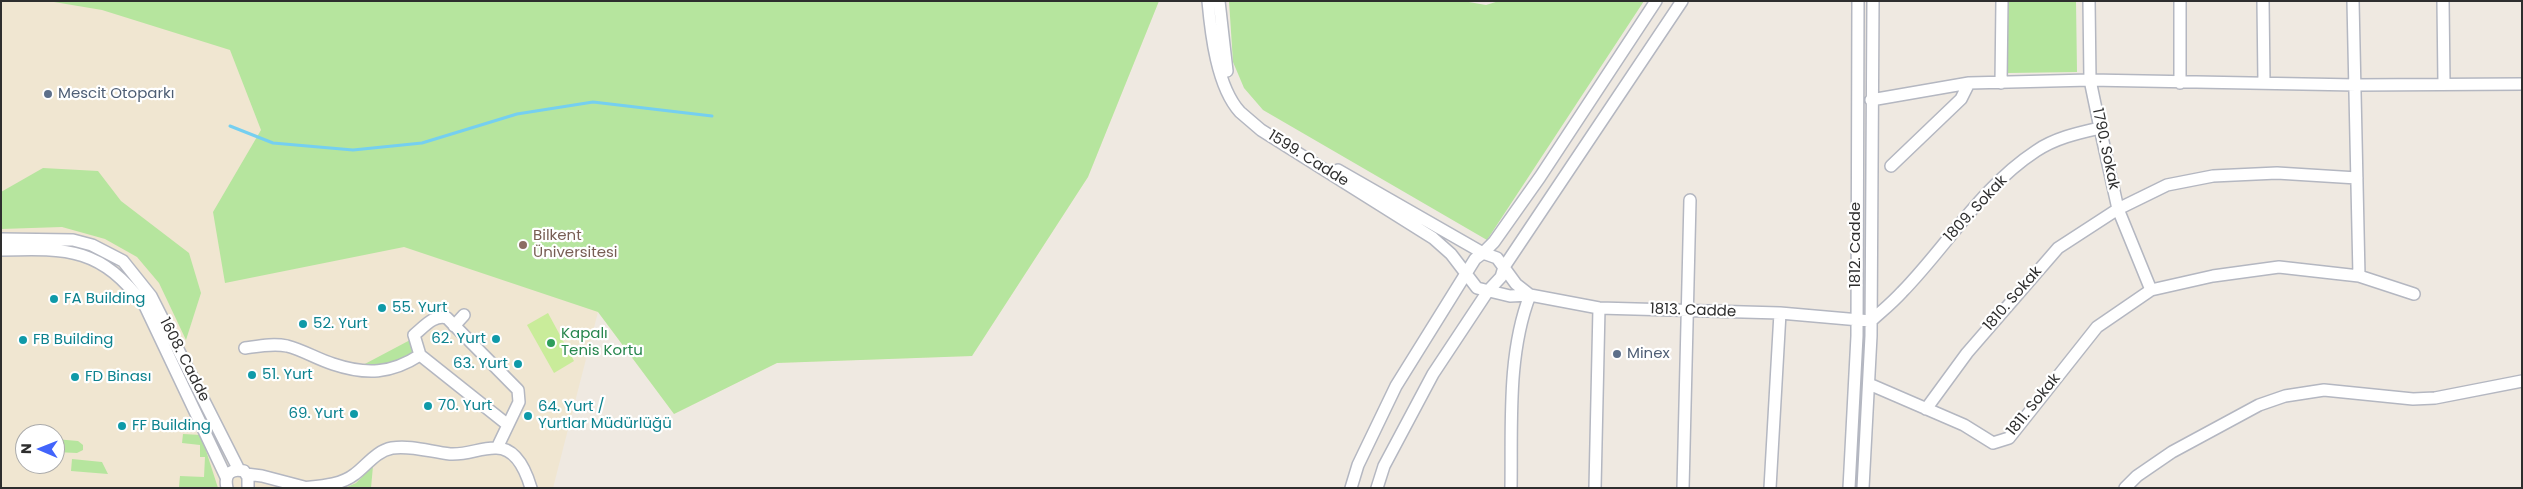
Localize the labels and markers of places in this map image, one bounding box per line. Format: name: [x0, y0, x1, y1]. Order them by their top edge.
place label: Mescit Otoparkı: [58, 85, 174, 103]
marker: Mescit Otoparkı: [42, 88, 54, 100]
place label: Bilkent Üniversitesi: [533, 227, 618, 262]
marker: Bilkent Üniversitesi: [517, 239, 529, 251]
place label: FA Building: [64, 290, 145, 308]
marker: FA Building: [48, 293, 60, 305]
place label: 55. Yurt: [392, 299, 447, 317]
marker: 55. Yurt: [376, 302, 388, 314]
place label: 52. Yurt: [313, 315, 368, 333]
marker: 52. Yurt: [297, 318, 309, 330]
place label: Kapalı Tenis Kortu: [561, 325, 643, 360]
place label: 62. Yurt: [431, 330, 486, 348]
place label: FB Building: [33, 331, 114, 349]
marker: 62. Yurt: [490, 333, 502, 345]
marker: FB Building: [17, 334, 29, 346]
marker: Kapalı Tenis Kortu: [545, 337, 557, 349]
place label: Minex: [1627, 345, 1670, 363]
marker: Minex: [1611, 348, 1623, 360]
place label: 63. Yurt: [453, 355, 508, 373]
marker: 63. Yurt: [512, 358, 524, 370]
place label: 51. Yurt: [262, 366, 313, 384]
place label: FD Binası: [85, 368, 151, 386]
marker: 51. Yurt: [246, 369, 258, 381]
marker: FD Binası: [69, 371, 81, 383]
place label: 70. Yurt: [438, 397, 492, 415]
place label: 64. Yurt / Yurtlar Müdürlüğü: [538, 398, 672, 433]
marker: 70. Yurt: [422, 400, 434, 412]
place label: 69. Yurt: [288, 405, 344, 423]
marker: 69. Yurt: [348, 408, 360, 420]
marker: 64. Yurt / Yurtlar Müdürlüğü: [522, 410, 534, 422]
place label: FF Building: [132, 417, 211, 435]
marker: FF Building: [116, 420, 128, 432]

